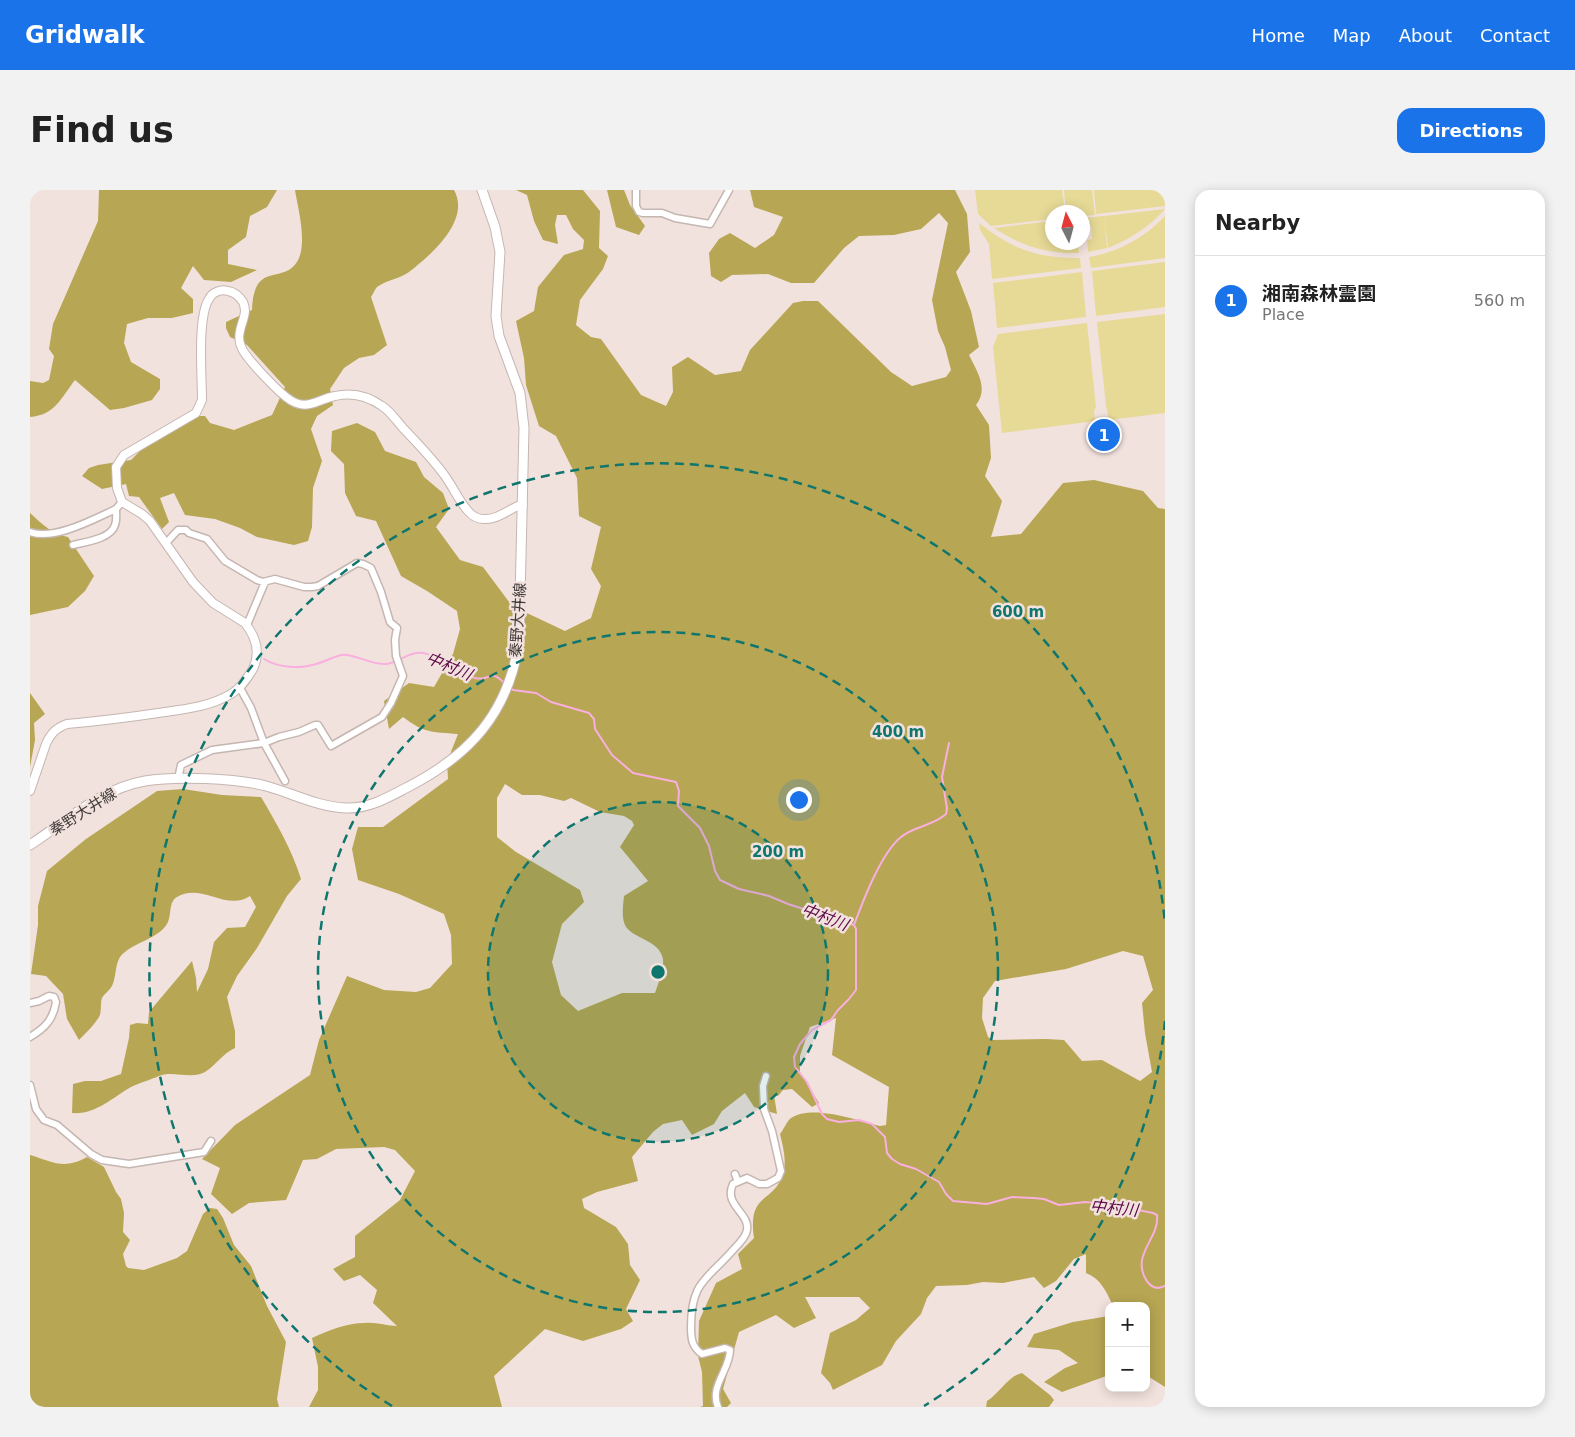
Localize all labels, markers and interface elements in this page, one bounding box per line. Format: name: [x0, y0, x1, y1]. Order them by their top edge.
text: Gridwalk: [25, 21, 145, 49]
text: Home: [1252, 25, 1305, 46]
text: Map: [1333, 25, 1371, 46]
text: About: [1399, 25, 1452, 46]
text: Contact: [1480, 25, 1550, 46]
button: Directions: [1397, 108, 1545, 153]
text: Find us: [30, 110, 174, 150]
north arrow: [1045, 205, 1090, 250]
text: Nearby: [1215, 211, 1300, 235]
text: 湘南森林霊園: [1262, 282, 1376, 304]
text: 1: [1225, 291, 1237, 310]
text: 560 m: [1474, 291, 1525, 310]
text: Place: [1262, 305, 1305, 324]
pin: 1: [1088, 416, 1120, 454]
street label: 秦野大井線: [506, 582, 530, 658]
text: 600 m: [992, 603, 1044, 621]
water label: 中村川: [423, 648, 477, 685]
text: 400 m: [872, 723, 924, 741]
street label: 秦野大井線: [46, 784, 120, 840]
your location: [786, 787, 812, 813]
text: 200 m: [752, 843, 804, 861]
water label: 中村川: [799, 900, 853, 935]
centre of rings: [649, 963, 667, 981]
water label: 中村川: [1089, 1196, 1141, 1220]
map controls: [1105, 1302, 1150, 1392]
button: +: [1105, 1302, 1150, 1347]
button: −: [1105, 1347, 1150, 1392]

